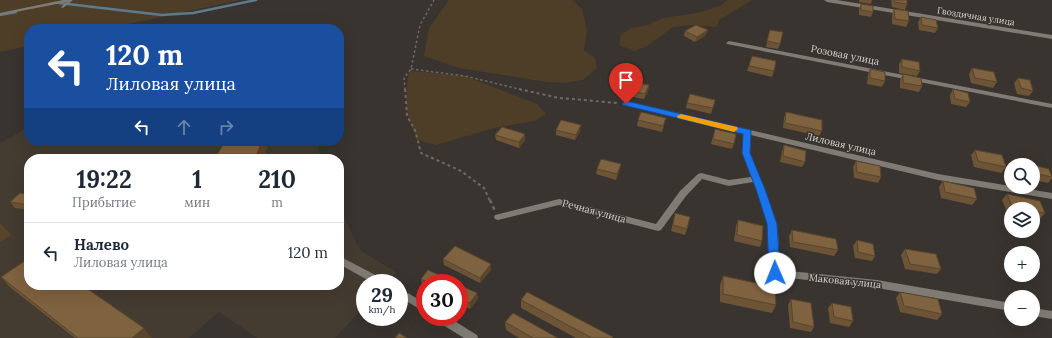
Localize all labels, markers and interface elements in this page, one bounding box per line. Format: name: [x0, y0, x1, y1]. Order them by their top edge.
street label: Гвоздичная улица: [936, 4, 1016, 28]
text: 120 m: [106, 37, 183, 73]
icon: left: [40, 40, 92, 92]
street label: Розовая улица: [810, 42, 880, 68]
pin: [609, 63, 643, 104]
icon: arrive: [615, 69, 637, 91]
text: Лиловая улица: [106, 72, 236, 95]
icon: left: [131, 116, 153, 138]
icon: ahead: [173, 116, 195, 138]
icon: right: [215, 116, 237, 138]
street label: Лиловая улица: [804, 130, 878, 158]
map controls: [1004, 158, 1040, 326]
button: search: [1004, 158, 1040, 194]
text: 19:22: [77, 164, 132, 195]
text: 1: [192, 164, 202, 195]
text: 210: [258, 164, 296, 195]
text: Прибытие: [72, 194, 136, 211]
text: мин: [184, 194, 210, 211]
text: m: [271, 194, 283, 211]
street label: Речная улица: [561, 196, 627, 226]
button: layers: [1004, 202, 1040, 238]
text: Налево: [74, 235, 129, 254]
icon: left: [40, 242, 62, 264]
text: 120 m: [288, 243, 328, 262]
button: +: [1004, 246, 1040, 282]
position arrow: [754, 252, 796, 294]
text: Лиловая улица: [74, 254, 168, 271]
street label: Маковая улица: [808, 271, 882, 291]
speed limit sign: 30: [416, 274, 468, 326]
text: 29: [371, 282, 393, 307]
button: −: [1004, 290, 1040, 326]
text: km/h: [368, 303, 396, 316]

